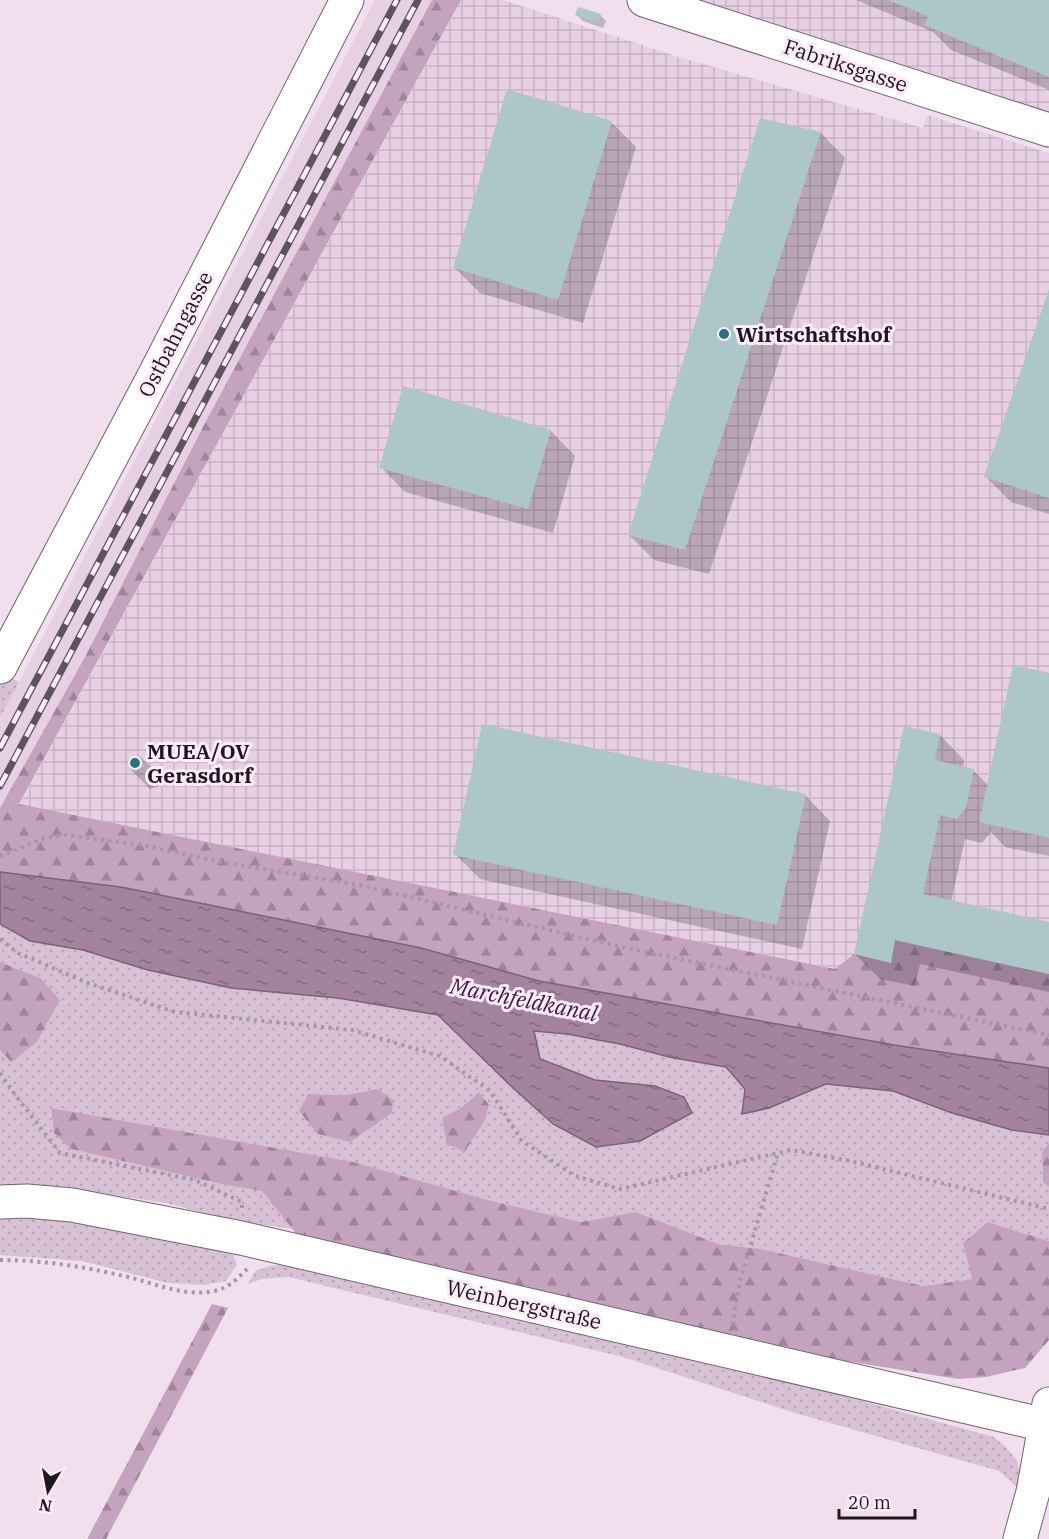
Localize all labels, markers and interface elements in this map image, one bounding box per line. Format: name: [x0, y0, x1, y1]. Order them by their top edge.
street label: Fabriksgasse: [780, 32, 912, 98]
street label: Ostbahngasse: [131, 266, 219, 402]
place label: Wirtschaftshof: [736, 320, 893, 348]
marker: Wirtschaftshof: [717, 327, 731, 341]
place label: MUEA/OV Gerasdorf: [147, 737, 254, 789]
marker: MUEA/OV Gerasdorf: [128, 756, 142, 770]
water label: Marchfeldkanal: [447, 970, 601, 1028]
street label: Weinbergstraße: [444, 1273, 604, 1335]
north arrow: [18, 1461, 78, 1521]
scale bar: [839, 1482, 916, 1520]
text: 20 m: [848, 1491, 891, 1514]
text: N: [37, 1495, 53, 1517]

